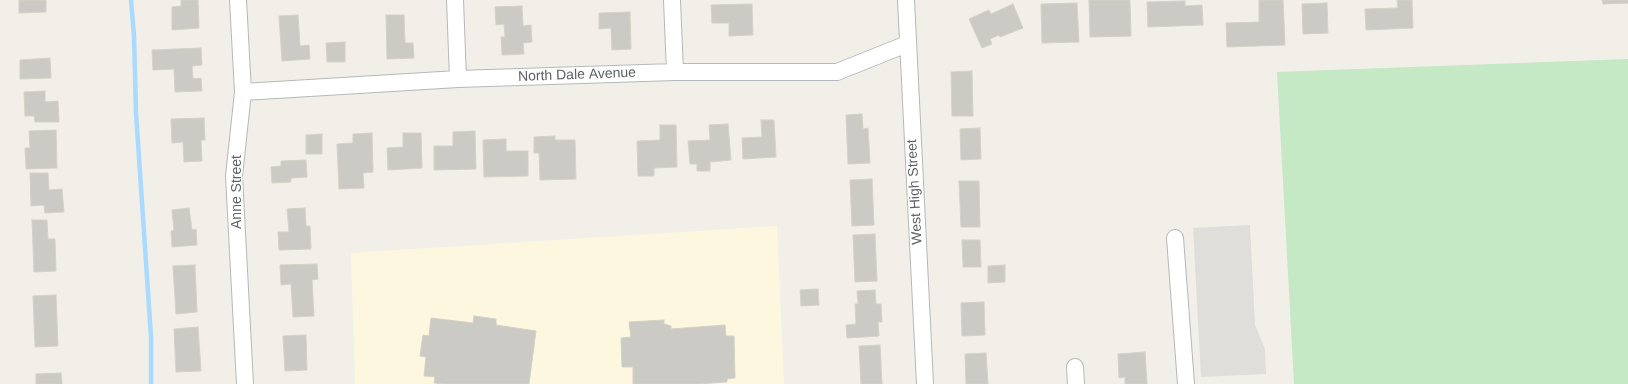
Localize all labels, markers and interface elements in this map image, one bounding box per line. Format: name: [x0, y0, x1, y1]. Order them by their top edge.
street label: North Dale Avenue: [518, 65, 636, 85]
street label: West High Street: [904, 139, 926, 245]
street label: Anne Street: [229, 155, 245, 229]

